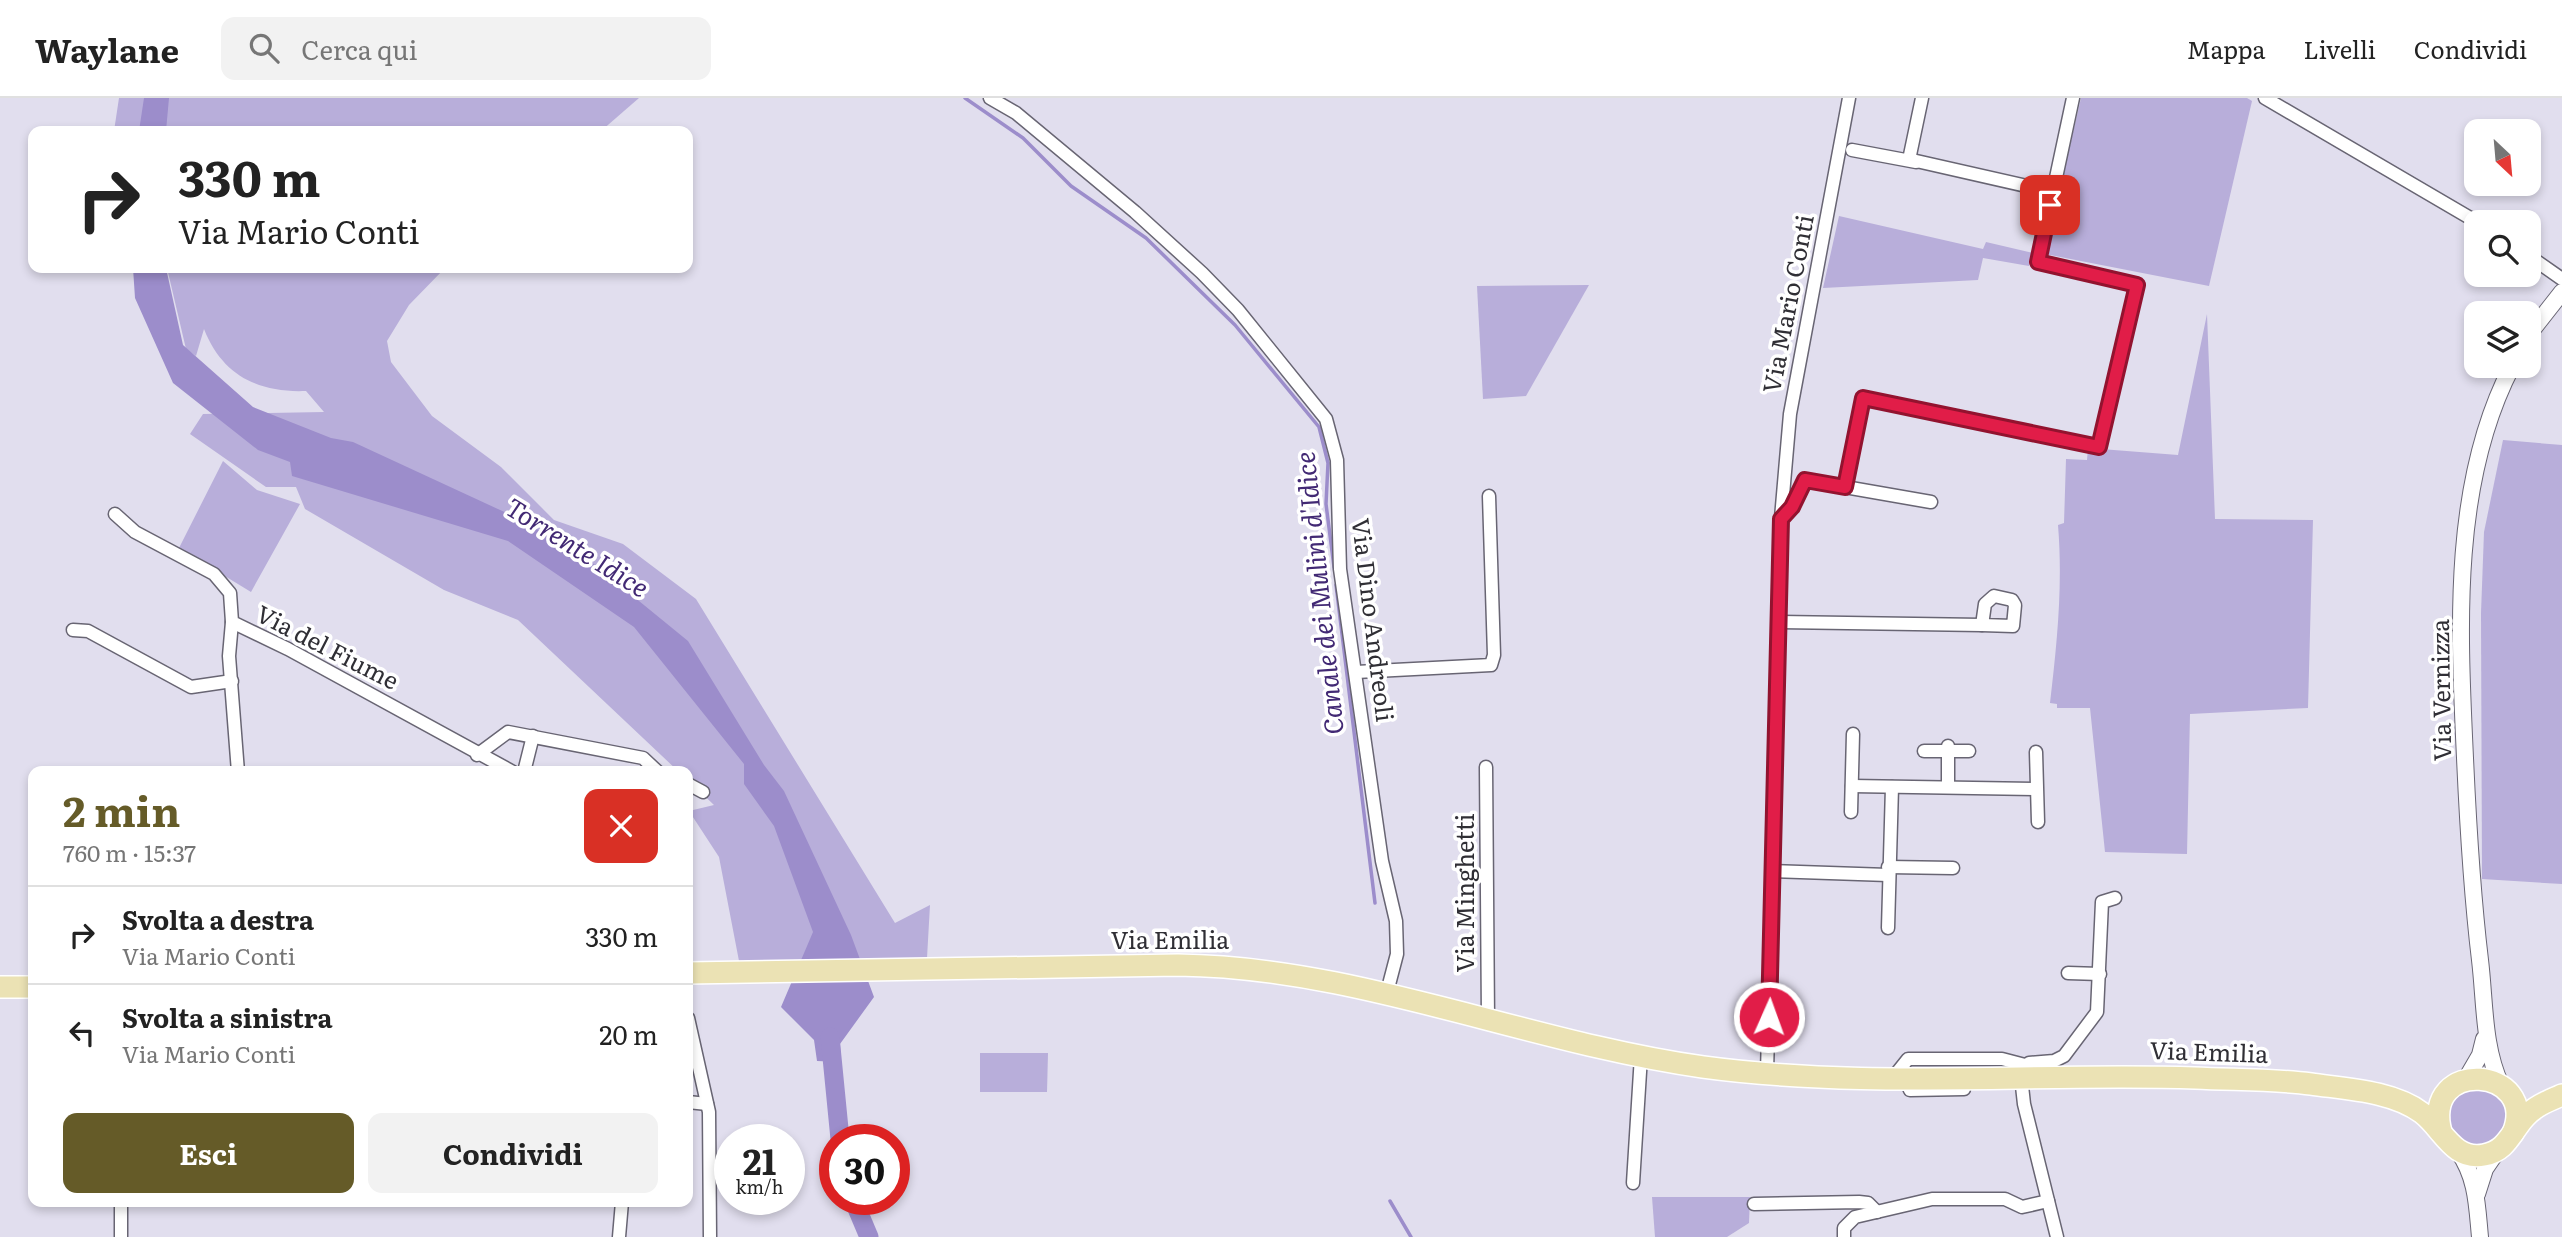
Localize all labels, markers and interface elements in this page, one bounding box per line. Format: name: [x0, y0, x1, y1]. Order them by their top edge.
search box: [221, 17, 711, 80]
text: Waylane: [35, 24, 179, 73]
icon: search: [245, 29, 283, 67]
text: Cerca qui: [301, 29, 417, 68]
text: Mappa: [2187, 31, 2265, 66]
text: Livelli: [2303, 31, 2376, 66]
text: Condividi: [2414, 31, 2527, 66]
north arrow: [2464, 119, 2541, 196]
map controls: [2464, 119, 2541, 378]
text: 330 m: [178, 139, 321, 212]
icon: right: [63, 154, 154, 245]
pin: [2020, 175, 2080, 235]
icon: arrive: [2031, 186, 2069, 224]
text: Via Mario Conti: [178, 206, 419, 254]
button: search: [2464, 210, 2541, 287]
street label: Via Mario Conti: [1752, 211, 1821, 396]
button: layers: [2464, 301, 2541, 378]
water label: Canale dei Mulini d'Idice: [1283, 450, 1352, 737]
water label: Torrente Idice: [499, 486, 657, 605]
street label: Via Dino Andreoli: [1345, 516, 1404, 723]
street label: Via del Fiume: [251, 595, 406, 697]
street label: Via Vernizza: [2421, 619, 2458, 761]
text: 2 min: [63, 778, 180, 840]
button: close: [584, 789, 658, 863]
street label: Via Minghetti: [1446, 813, 1481, 973]
text: 760 m · 15:37: [63, 835, 196, 869]
text: Svolta a destra: [122, 899, 314, 938]
icon: right: [63, 916, 101, 954]
text: 330 m: [585, 916, 658, 955]
street label: Via Emilia: [1111, 921, 1229, 956]
text: Via Mario Conti: [122, 938, 296, 972]
position arrow: [1732, 980, 1806, 1054]
text: Svolta a sinistra: [122, 997, 333, 1036]
icon: left: [63, 1014, 101, 1052]
text: 20 m: [599, 1014, 658, 1053]
street label: Via Emilia: [2149, 1031, 2269, 1070]
text: Via Mario Conti: [122, 1036, 296, 1070]
button: Esci: [63, 1113, 354, 1193]
button: Condividi: [368, 1113, 658, 1193]
speed limit sign: 30: [819, 1124, 910, 1215]
text: 21: [743, 1134, 776, 1186]
text: km/h: [736, 1173, 783, 1200]

